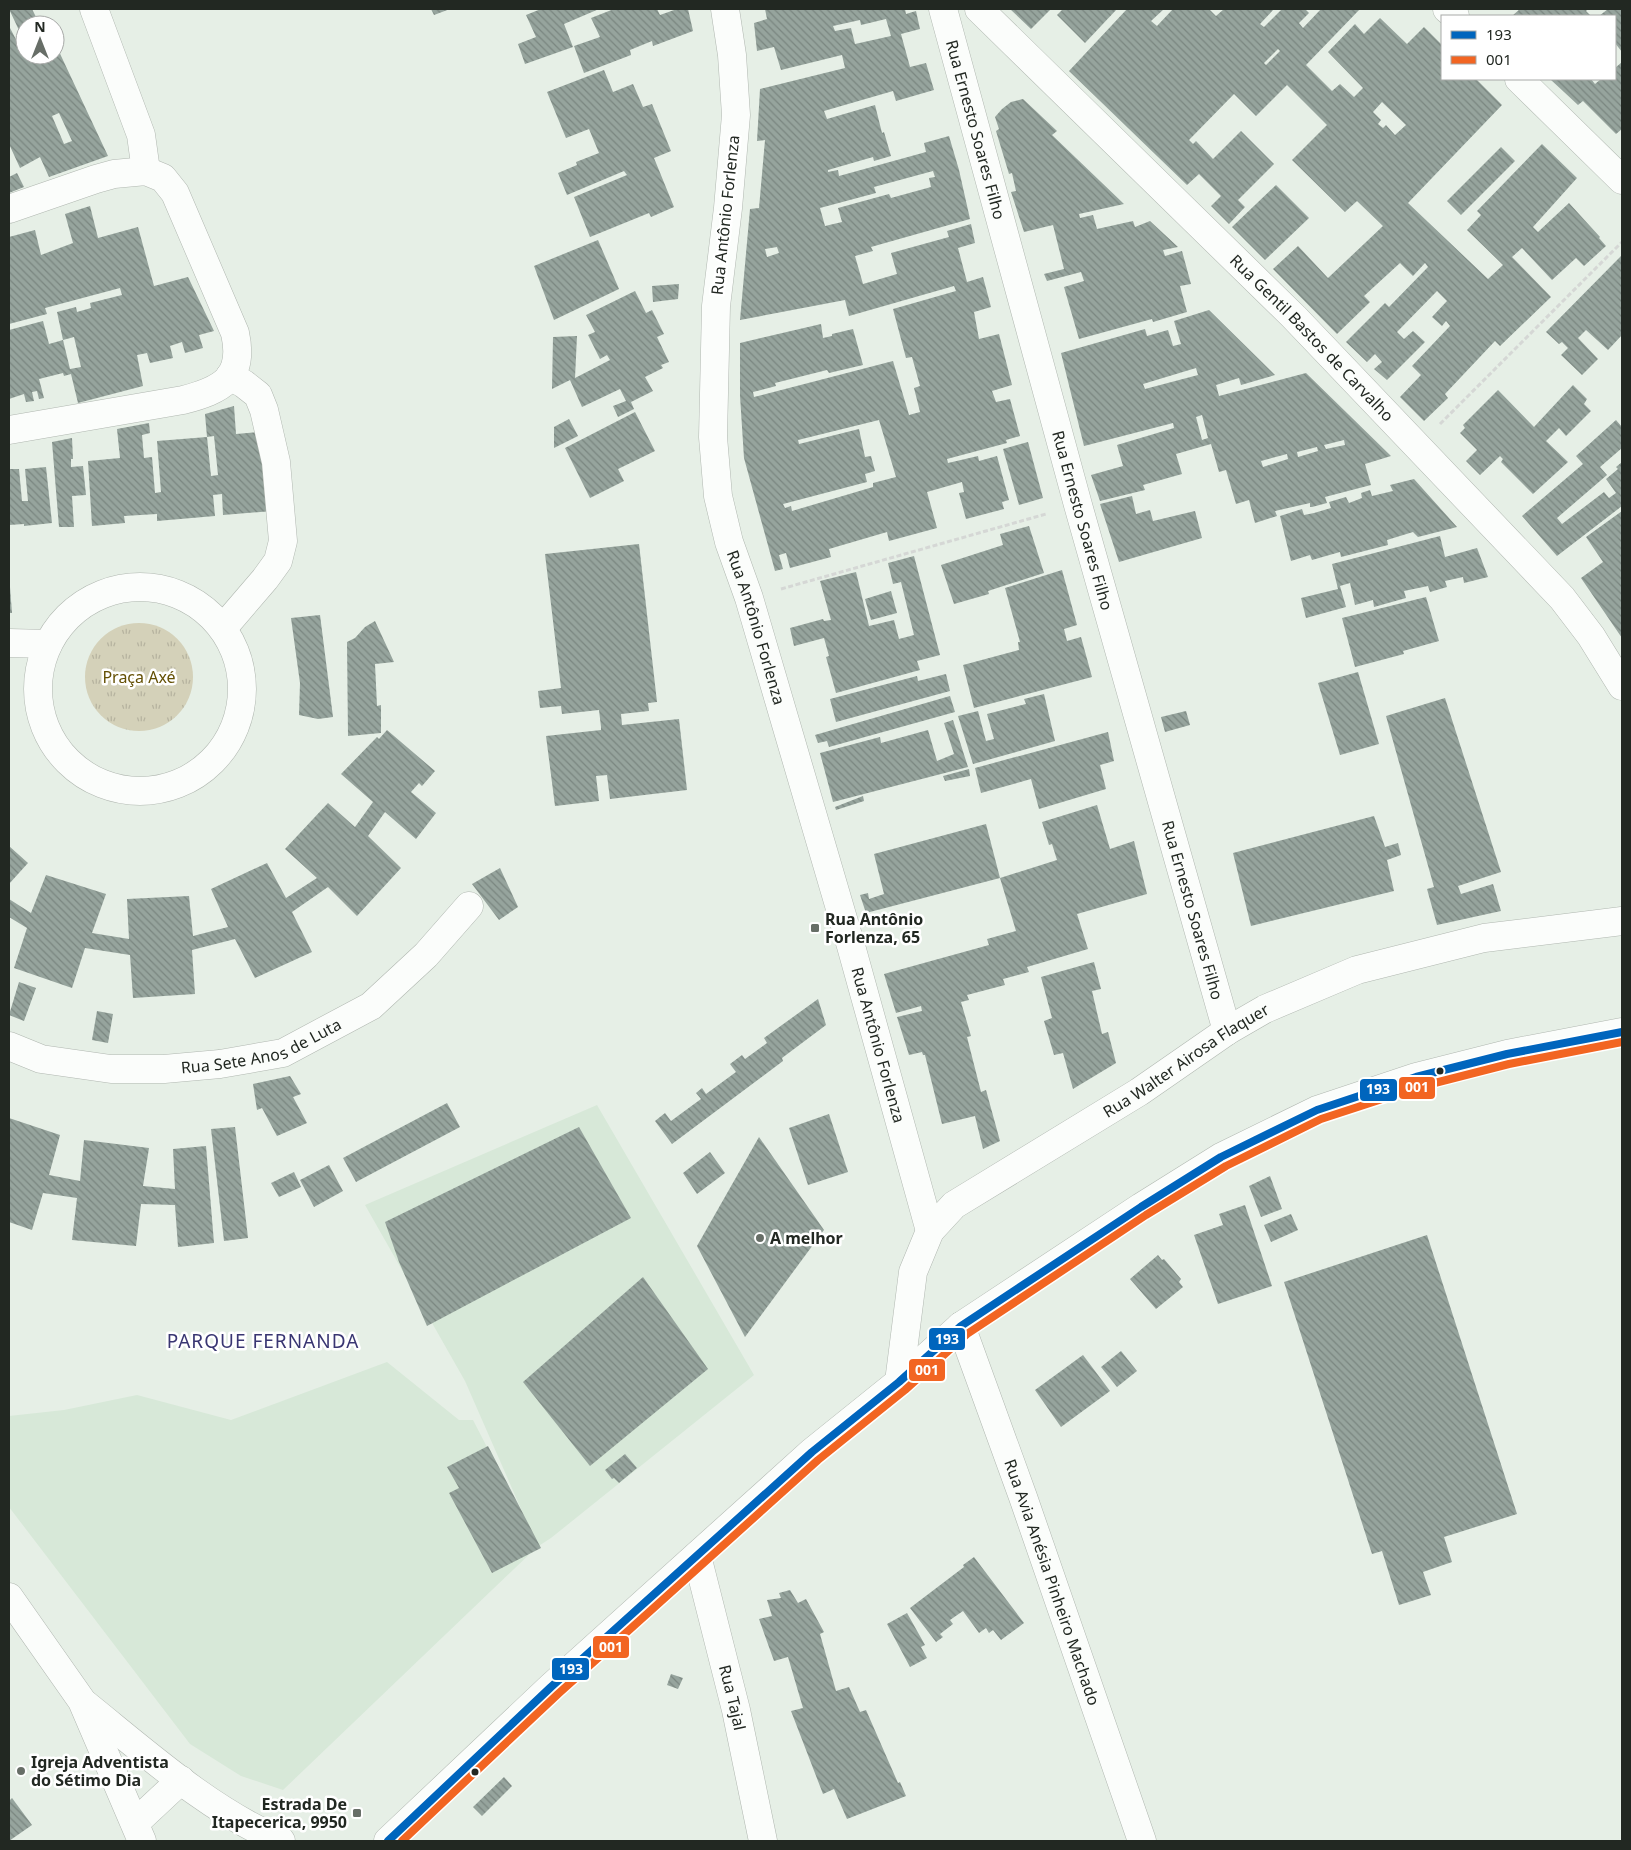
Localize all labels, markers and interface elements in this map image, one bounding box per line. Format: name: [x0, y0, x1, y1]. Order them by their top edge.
north arrow: [15, 15, 65, 65]
legend: [1441, 15, 1616, 80]
text: N: [34, 17, 46, 36]
text: 193: [1486, 24, 1512, 44]
street label: Rua Ernesto Soares Filho: [941, 37, 1011, 222]
text: 001: [1486, 49, 1512, 69]
street label: Rua Antônio Forlenza: [706, 134, 744, 296]
street label: Rua Gentil Bastos de Carvalho: [1225, 249, 1399, 426]
street label: Rua Ernesto Soares Filho: [1047, 428, 1118, 613]
street label: Rua Antônio Forlenza: [722, 547, 791, 707]
park label: Praça Axé: [102, 666, 176, 688]
street label: Rua Ernesto Soares Filho: [1157, 818, 1229, 1002]
place label: Rua Antônio Forlenza, 65: [825, 908, 923, 948]
marker: Rua Antônio Forlenza, 65: [809, 922, 821, 934]
street label: Rua Antônio Forlenza: [846, 965, 910, 1125]
street label: Rua Walter Airosa Flaquer: [1099, 998, 1273, 1123]
street label: Rua Sete Anos de Luta: [180, 1013, 345, 1078]
unlabelled marker: [1435, 1066, 1445, 1076]
line badge: 001: [1398, 1076, 1436, 1100]
text: 001: [1405, 1077, 1429, 1096]
line badge: 193: [1359, 1078, 1398, 1102]
text: 193: [1366, 1079, 1390, 1098]
place label: A melhor: [770, 1227, 843, 1249]
marker: A melhor: [754, 1232, 766, 1244]
line badge: 193: [928, 1327, 966, 1351]
district label: PARQUE FERNANDA: [167, 1328, 359, 1354]
text: 193: [935, 1329, 959, 1348]
line badge: 001: [908, 1358, 946, 1382]
text: 001: [915, 1360, 939, 1379]
street label: Rua Avia Anésia Pinheiro Machado: [999, 1456, 1105, 1708]
line badge: 001: [592, 1635, 630, 1659]
text: 001: [599, 1637, 623, 1656]
line badge: 193: [551, 1657, 590, 1681]
text: 193: [559, 1659, 583, 1678]
street label: Rua Tajal: [714, 1662, 751, 1732]
place label: Igreja Adventista do Sétimo Dia: [31, 1751, 169, 1791]
marker: Igreja Adventista do Sétimo Dia: [15, 1765, 27, 1777]
unlabelled marker: [470, 1767, 480, 1777]
place label: Estrada De Itapecerica, 9950: [212, 1793, 347, 1833]
marker: Estrada De Itapecerica, 9950: [351, 1807, 363, 1819]

